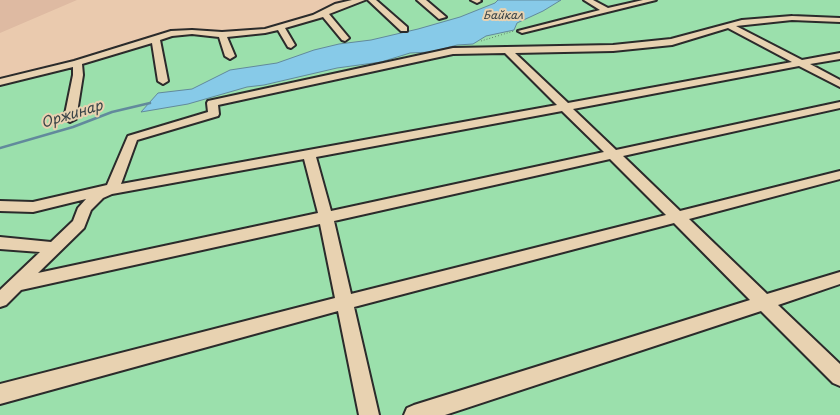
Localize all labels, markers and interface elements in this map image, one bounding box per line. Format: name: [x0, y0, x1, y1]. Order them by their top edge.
water label: Байкал: [483, 9, 523, 23]
water label: Оржинар: [39, 98, 105, 132]

